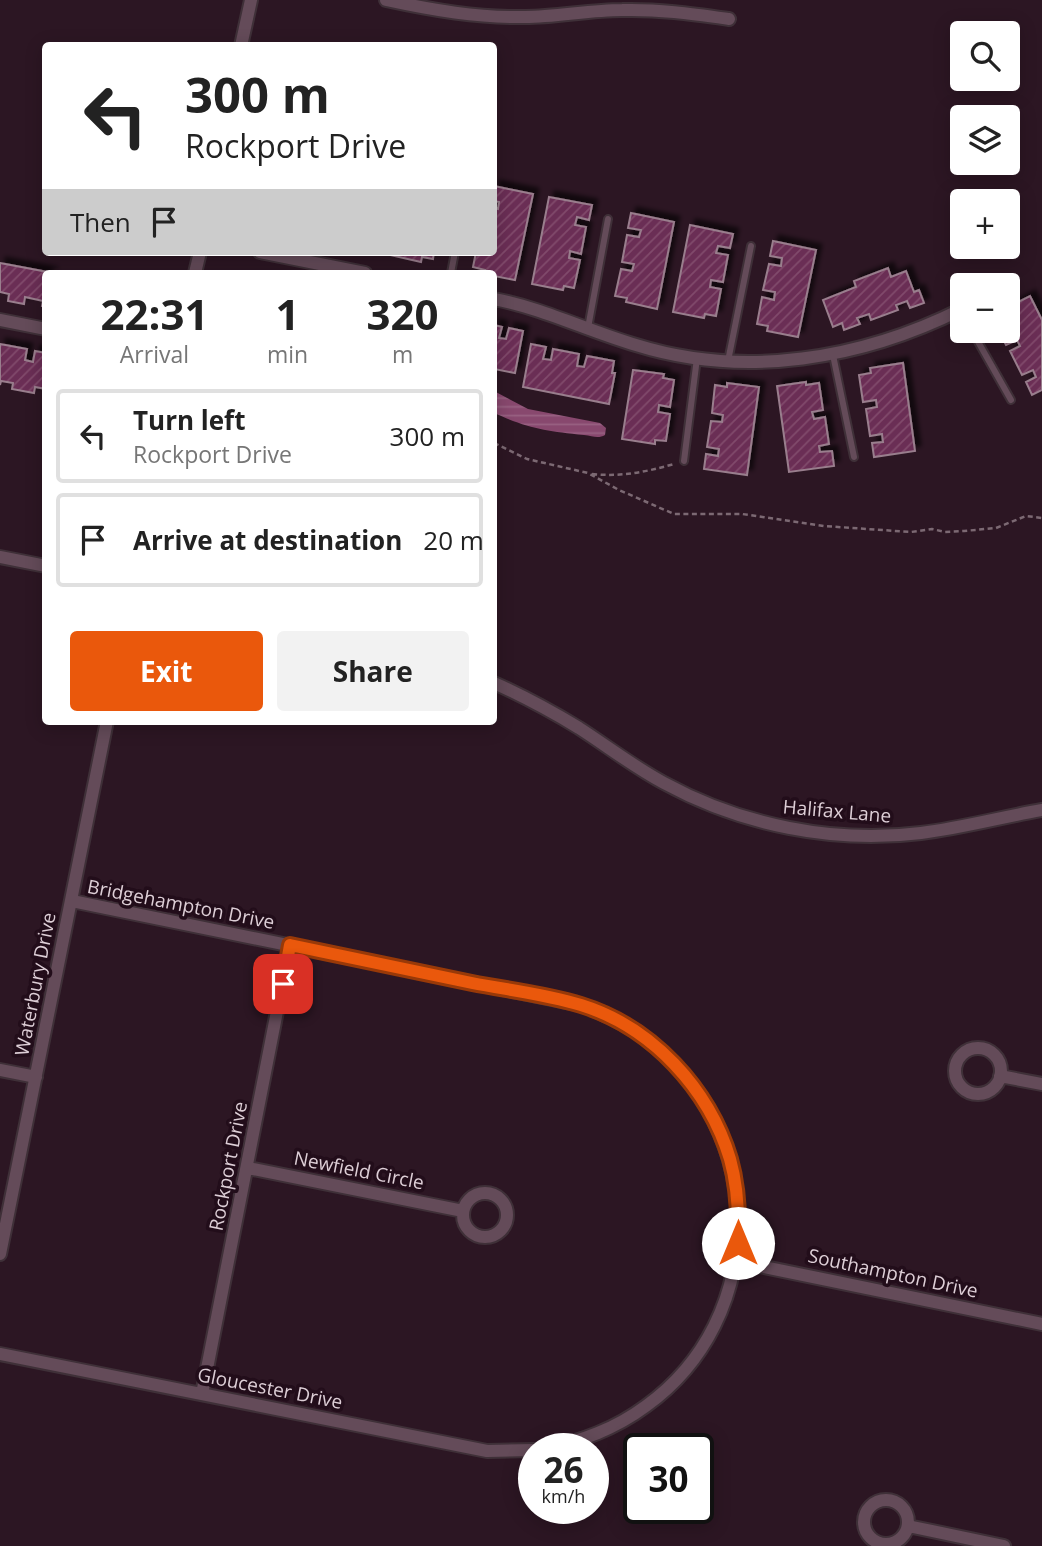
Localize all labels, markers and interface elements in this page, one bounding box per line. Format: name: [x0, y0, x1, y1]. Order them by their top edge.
map controls: [950, 21, 1020, 343]
button: search: [950, 21, 1020, 91]
text: 300 m: [185, 61, 330, 127]
icon: left: [70, 70, 161, 161]
button: layers: [950, 105, 1020, 175]
text: Rockport Drive: [185, 124, 406, 167]
button: +: [950, 189, 1020, 259]
icon: arrive: [145, 203, 183, 241]
text: Then: [70, 204, 131, 240]
button: −: [950, 273, 1020, 343]
text: 22:31: [100, 285, 208, 342]
text: 1: [275, 285, 300, 342]
text: 320: [367, 285, 439, 342]
text: Arrival: [120, 338, 189, 370]
text: min: [267, 338, 308, 370]
text: m: [392, 338, 413, 370]
text: Turn left: [133, 402, 245, 438]
icon: left: [74, 417, 112, 455]
text: 300 m: [390, 418, 465, 454]
text: Rockport Drive: [133, 438, 292, 470]
icon: arrive: [74, 521, 112, 559]
text: Arrive at destination: [133, 522, 402, 558]
text: 20 m: [423, 522, 484, 558]
button: Exit: [70, 631, 263, 711]
button: Share: [277, 631, 469, 711]
street label: Halifax Lane: [782, 793, 892, 829]
street label: Bridgehampton Drive: [85, 873, 277, 935]
street label: Waterbury Drive: [8, 910, 62, 1058]
pin: [253, 954, 313, 1014]
icon: arrive: [264, 965, 302, 1003]
street label: Rockport Drive: [203, 1099, 253, 1233]
street label: Newfield Circle: [292, 1145, 426, 1195]
position arrow: [701, 1206, 775, 1280]
street label: Southampton Drive: [806, 1242, 980, 1304]
street label: Gloucester Drive: [195, 1361, 345, 1415]
speed limit sign: 30: [623, 1433, 714, 1524]
text: 26: [543, 1446, 584, 1493]
text: km/h: [542, 1484, 585, 1508]

